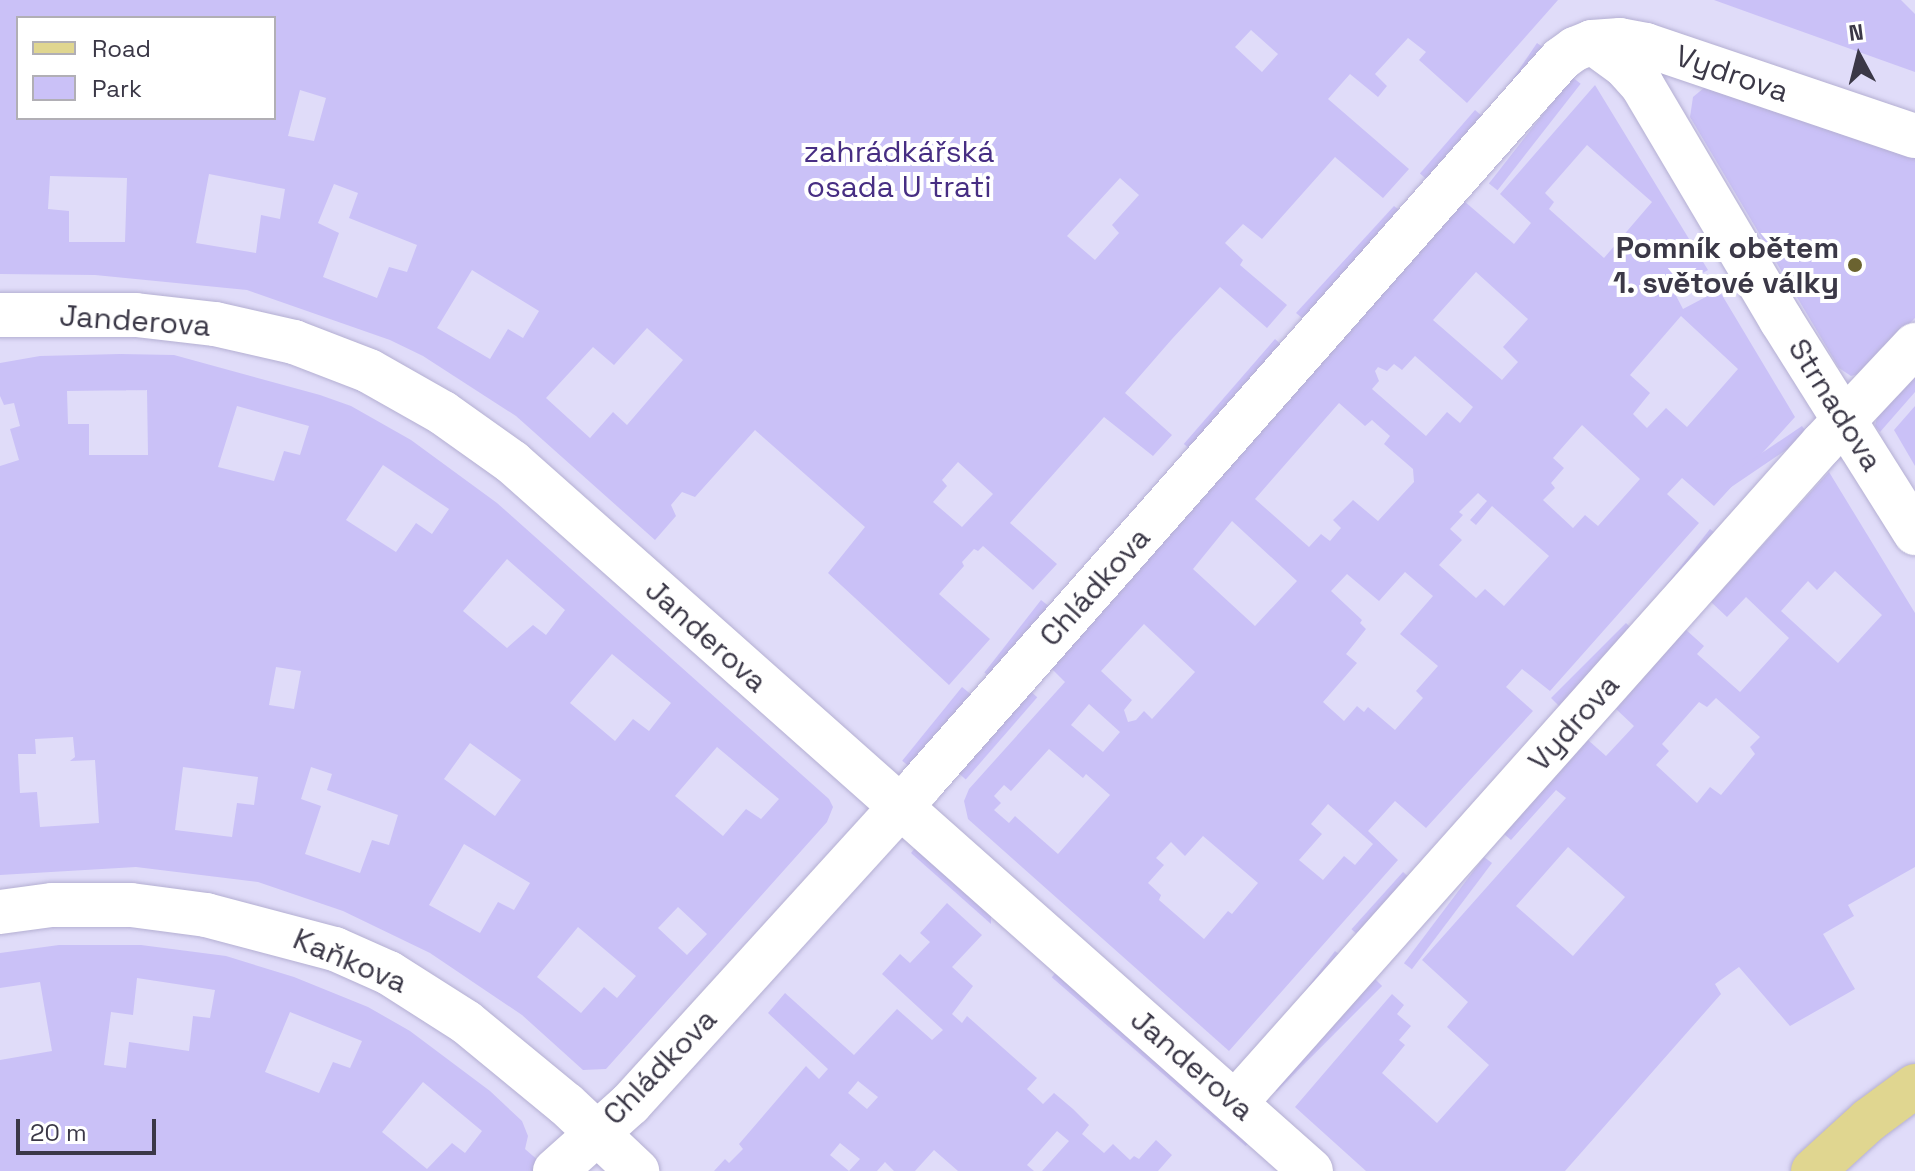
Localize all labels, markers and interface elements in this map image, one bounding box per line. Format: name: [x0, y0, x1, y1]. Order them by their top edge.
legend: [16, 16, 276, 120]
north arrow: [1819, 16, 1899, 96]
text: N: [1847, 17, 1865, 47]
text: Road: [92, 33, 151, 64]
street label: Vydrova: [1671, 38, 1793, 110]
text: Park: [92, 73, 142, 104]
park label: zahrádkářská osada U trati: [803, 134, 995, 204]
place label: Pomník obětem 1. světové války: [1612, 230, 1839, 300]
marker: Pomník obětem 1. světové války: [1846, 256, 1864, 274]
street label: Janderova: [58, 298, 212, 344]
street label: Strnadova: [1780, 332, 1890, 478]
street label: Chládkova: [1032, 520, 1158, 654]
street label: Janderova: [638, 572, 774, 700]
street label: Vydrova: [1521, 667, 1627, 779]
street label: Kaňkova: [288, 921, 412, 1001]
street label: Chládkova: [596, 1001, 724, 1133]
street label: Janderova: [1123, 1002, 1261, 1128]
scale bar: [20, 1103, 160, 1153]
text: 20 m: [30, 1117, 87, 1148]

